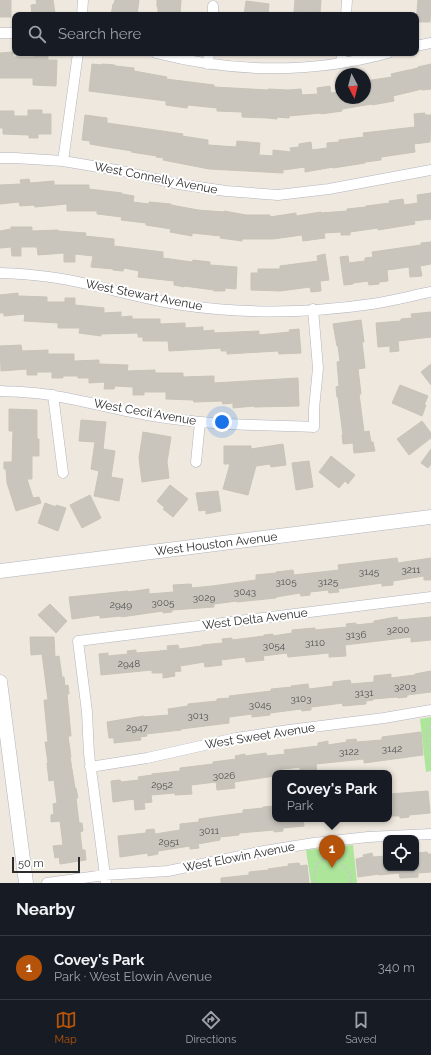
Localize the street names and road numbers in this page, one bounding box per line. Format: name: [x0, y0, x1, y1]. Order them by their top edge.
street label: West Connelly Avenue: [93, 159, 219, 197]
street label: West Stewart Avenue: [84, 277, 204, 313]
street label: West Cecil Avenue: [93, 396, 197, 428]
street label: West Houston Avenue: [154, 530, 278, 558]
street label: West Delta Avenue: [202, 606, 308, 632]
street label: West Sweet Avenue: [204, 720, 316, 752]
street label: West Elowin Avenue: [182, 839, 296, 875]

